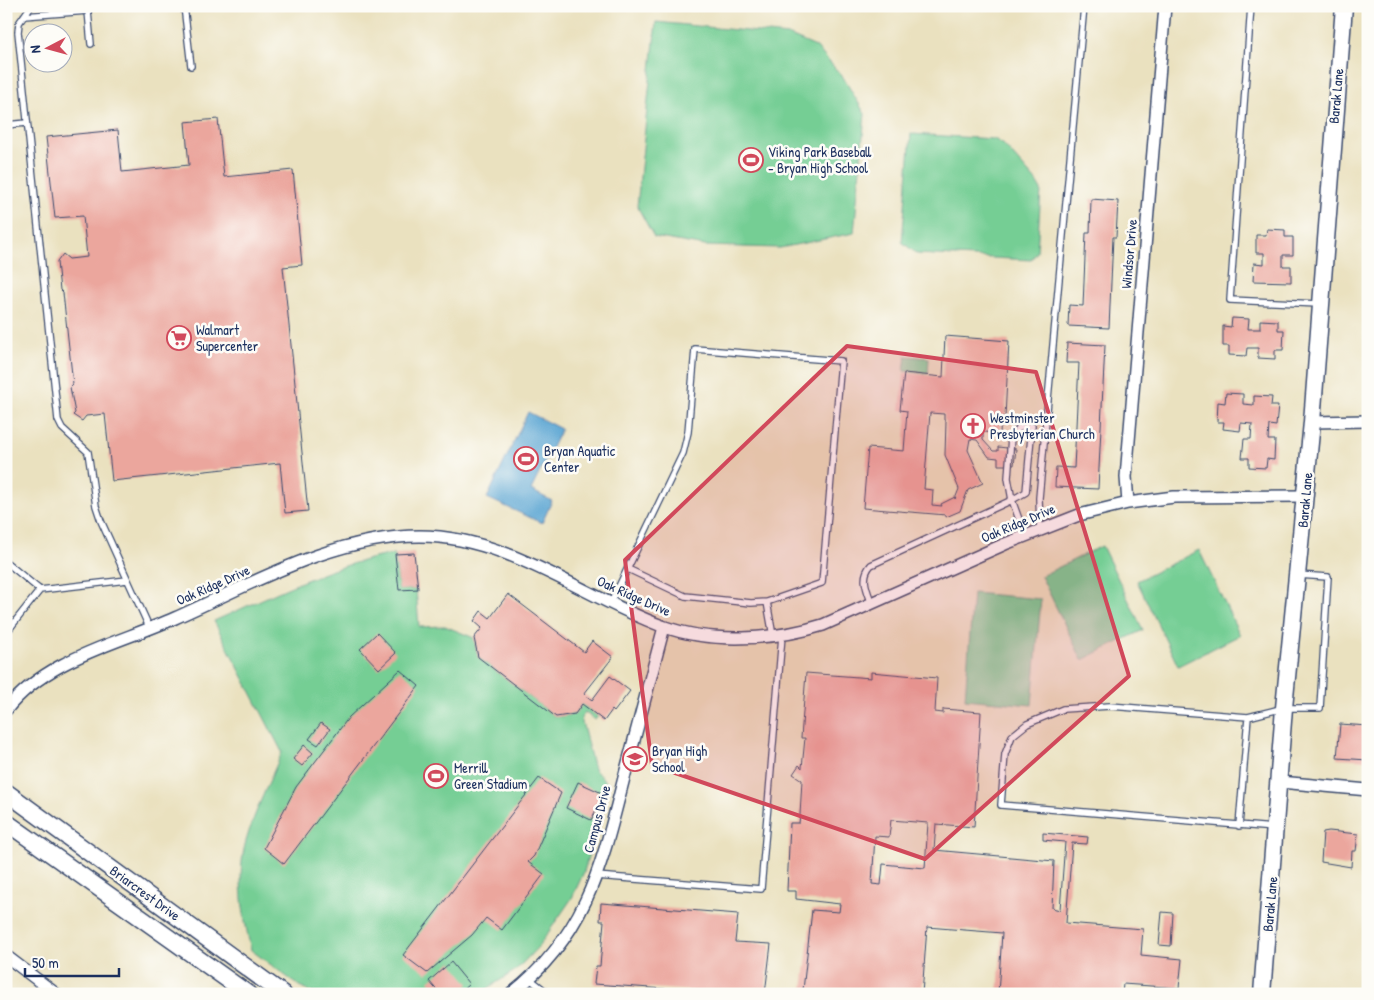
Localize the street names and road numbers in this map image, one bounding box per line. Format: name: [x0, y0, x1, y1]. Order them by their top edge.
street label: Barak Lane: [1324, 67, 1347, 124]
street label: Windsor Drive: [1116, 218, 1141, 289]
street label: Barak Lane: [1293, 471, 1316, 528]
street label: Oak Ridge Drive: [978, 498, 1058, 548]
street label: Oak Ridge Drive: [173, 560, 253, 610]
street label: Oak Ridge Drive: [594, 571, 674, 621]
street label: Campus Drive: [578, 783, 616, 855]
street label: Briarcrest Drive: [106, 861, 185, 925]
street label: Barak Lane: [1258, 875, 1281, 932]

